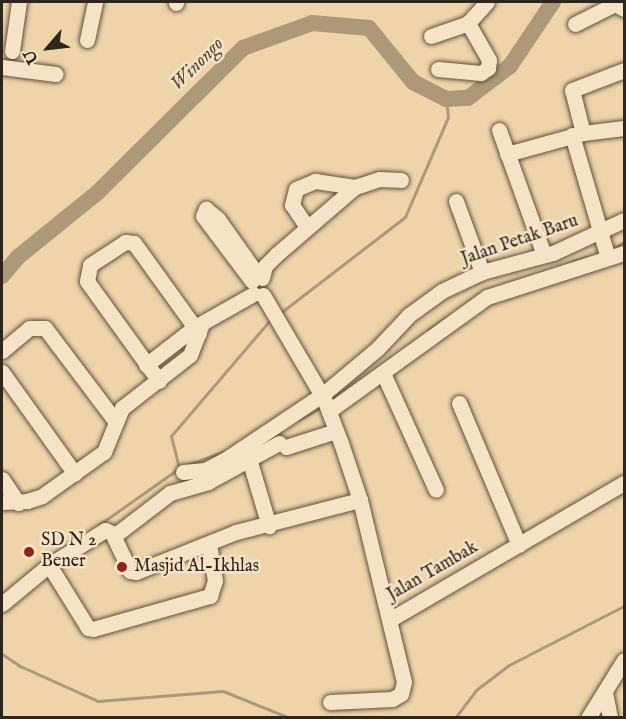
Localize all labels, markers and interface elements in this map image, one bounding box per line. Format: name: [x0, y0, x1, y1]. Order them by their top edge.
north arrow: [18, 18, 78, 78]
water label: Winongo: [165, 32, 229, 96]
text: U: [20, 46, 44, 67]
street label: Jalan Petak Baru: [459, 211, 581, 271]
place label: SD N 2 Bener: [41, 531, 97, 574]
street label: Jalan Tambak: [384, 537, 482, 607]
marker: SD N 2 Bener: [22, 545, 36, 559]
place label: Masjid Al-Ikhlas: [134, 556, 259, 578]
marker: Masjid Al-Ikhlas: [115, 560, 129, 574]

